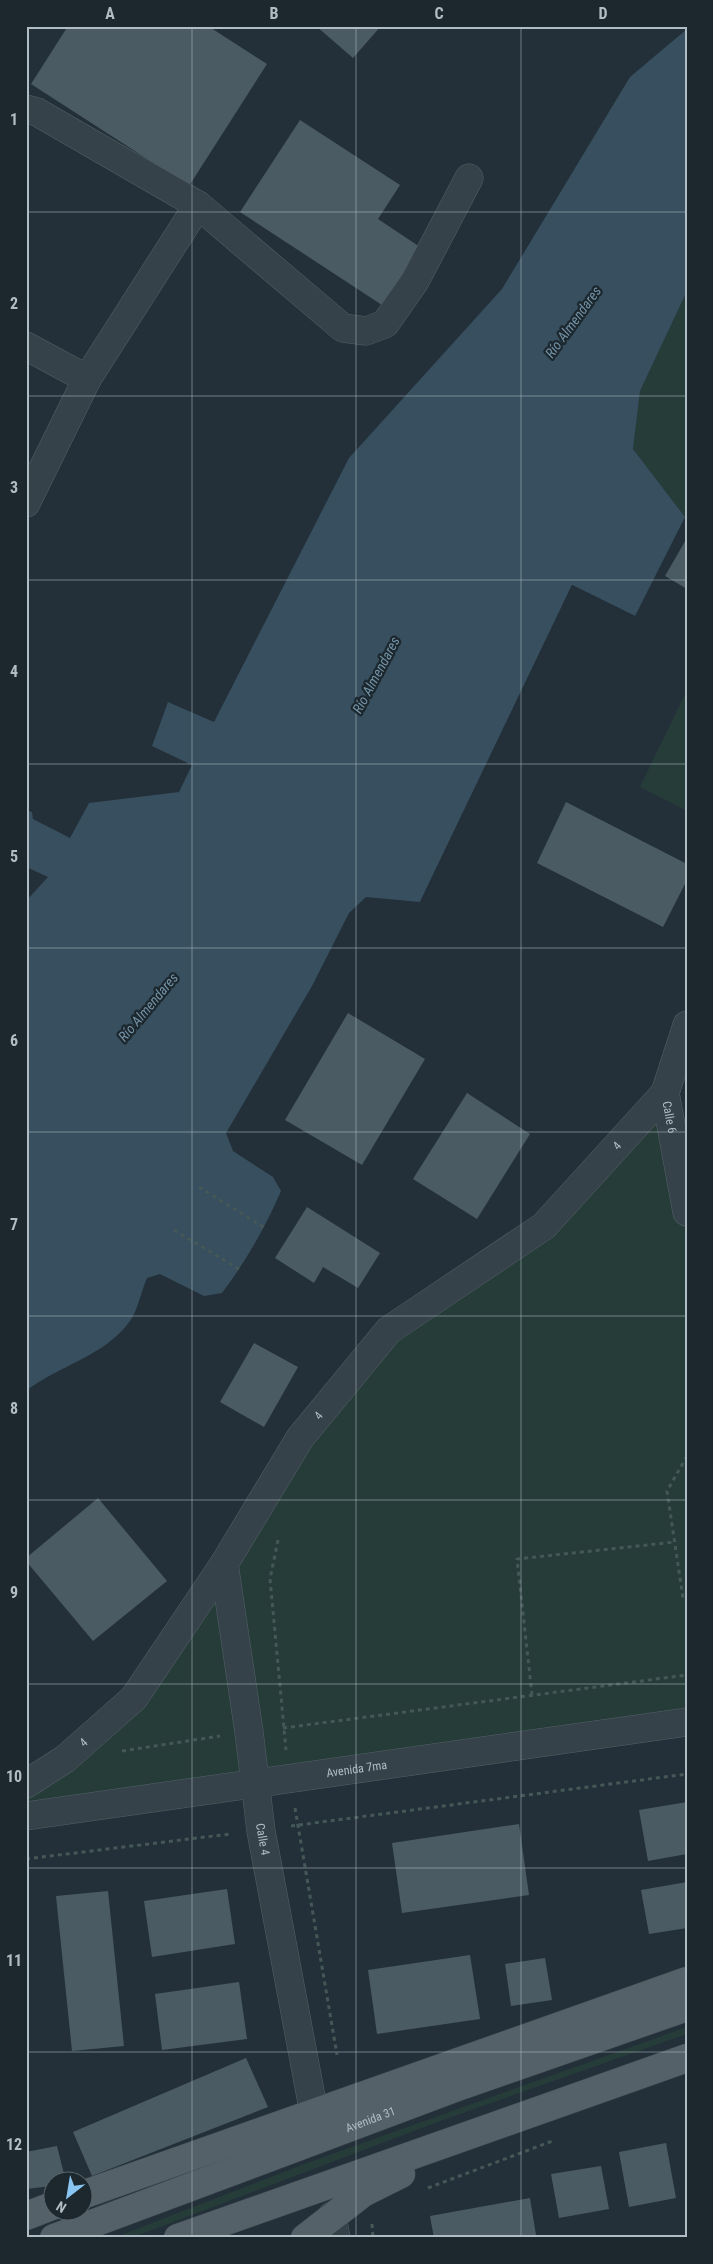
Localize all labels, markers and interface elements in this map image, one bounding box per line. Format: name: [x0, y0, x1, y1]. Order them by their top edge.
text: A: [105, 4, 115, 23]
text: B: [270, 4, 279, 23]
text: C: [434, 4, 444, 23]
text: D: [598, 4, 608, 23]
text: 1: [10, 110, 18, 129]
water label: Río Almendares: [542, 283, 604, 361]
text: 2: [10, 294, 18, 313]
text: 3: [10, 478, 18, 497]
water label: Río Almendares: [349, 634, 403, 716]
text: 4: [10, 662, 18, 681]
text: 5: [10, 847, 18, 866]
water label: Río Almendares: [115, 970, 181, 1044]
text: 6: [10, 1031, 18, 1050]
street label: Calle 6: [660, 1100, 679, 1134]
street label: 4: [610, 1139, 624, 1153]
text: 7: [10, 1215, 18, 1234]
text: 8: [10, 1399, 18, 1418]
street label: 4: [311, 1409, 326, 1422]
text: 9: [10, 1583, 18, 1602]
street label: 4: [77, 1735, 90, 1750]
street label: Avenida 7ma: [325, 1758, 388, 1780]
text: 10: [6, 1767, 22, 1786]
street label: Calle 4: [253, 1822, 272, 1857]
text: 11: [6, 1951, 22, 1970]
street label: Avenida 31: [344, 2104, 397, 2135]
text: 12: [6, 2135, 22, 2154]
north arrow: [42, 2172, 92, 2222]
text: N: [54, 2198, 69, 2216]

